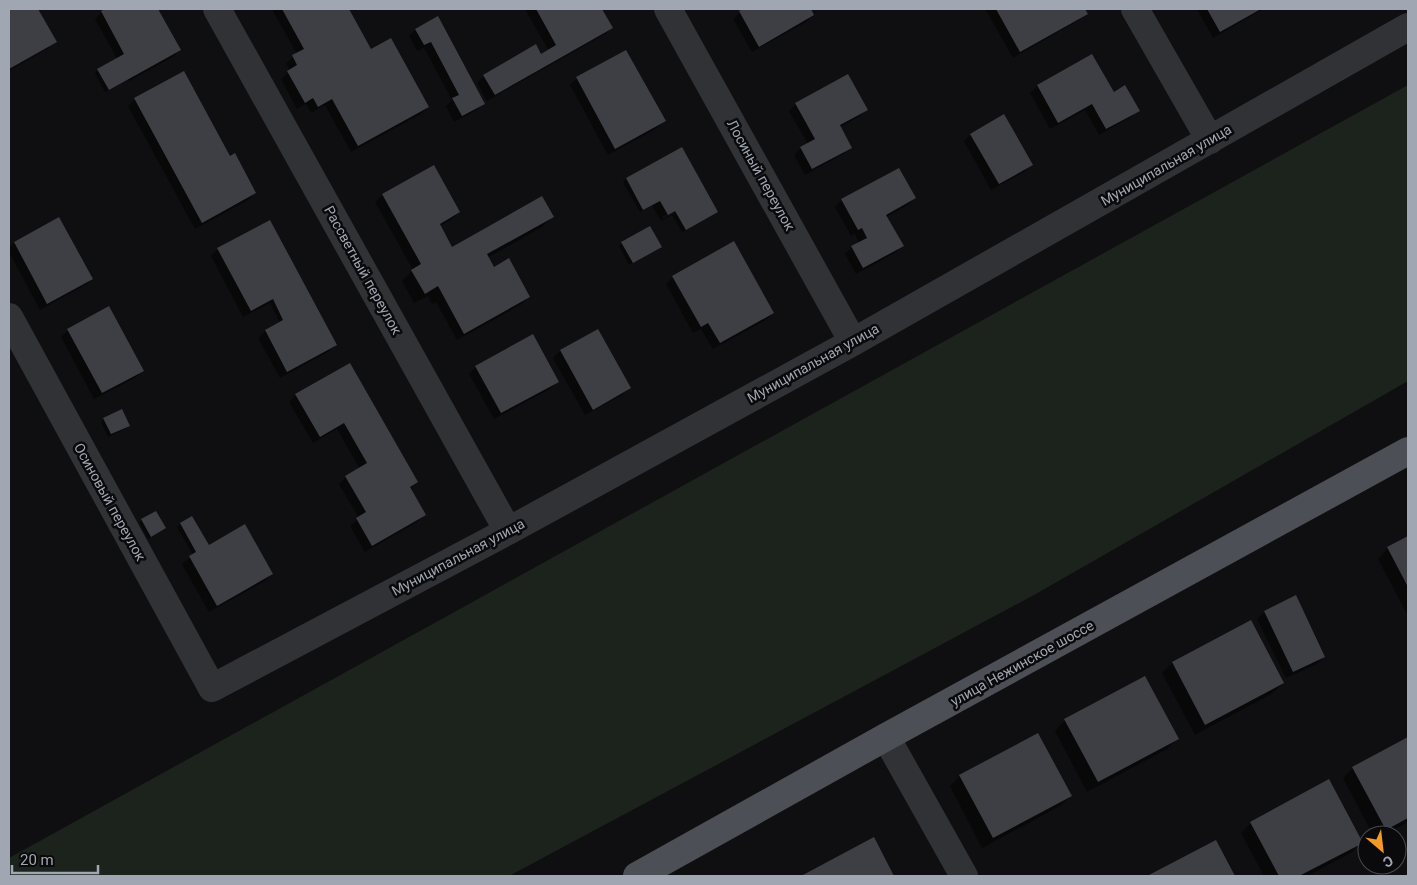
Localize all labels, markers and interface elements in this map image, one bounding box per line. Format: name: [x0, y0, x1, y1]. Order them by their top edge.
street label: Лосиный переулок: [724, 117, 798, 234]
street label: Муниципальная улица: [1098, 121, 1234, 209]
street label: Рассветный переулок: [321, 203, 405, 337]
street label: Муниципальная улица: [744, 320, 882, 406]
street label: Осиновый переулок: [71, 440, 149, 564]
street label: Муниципальная улица: [389, 515, 527, 599]
street label: улица Нежинское шоссе: [948, 617, 1096, 709]
north arrow: [1357, 825, 1407, 875]
scale bar: [12, 842, 99, 874]
text: 20 m: [20, 851, 54, 869]
text: С: [1380, 852, 1396, 871]

